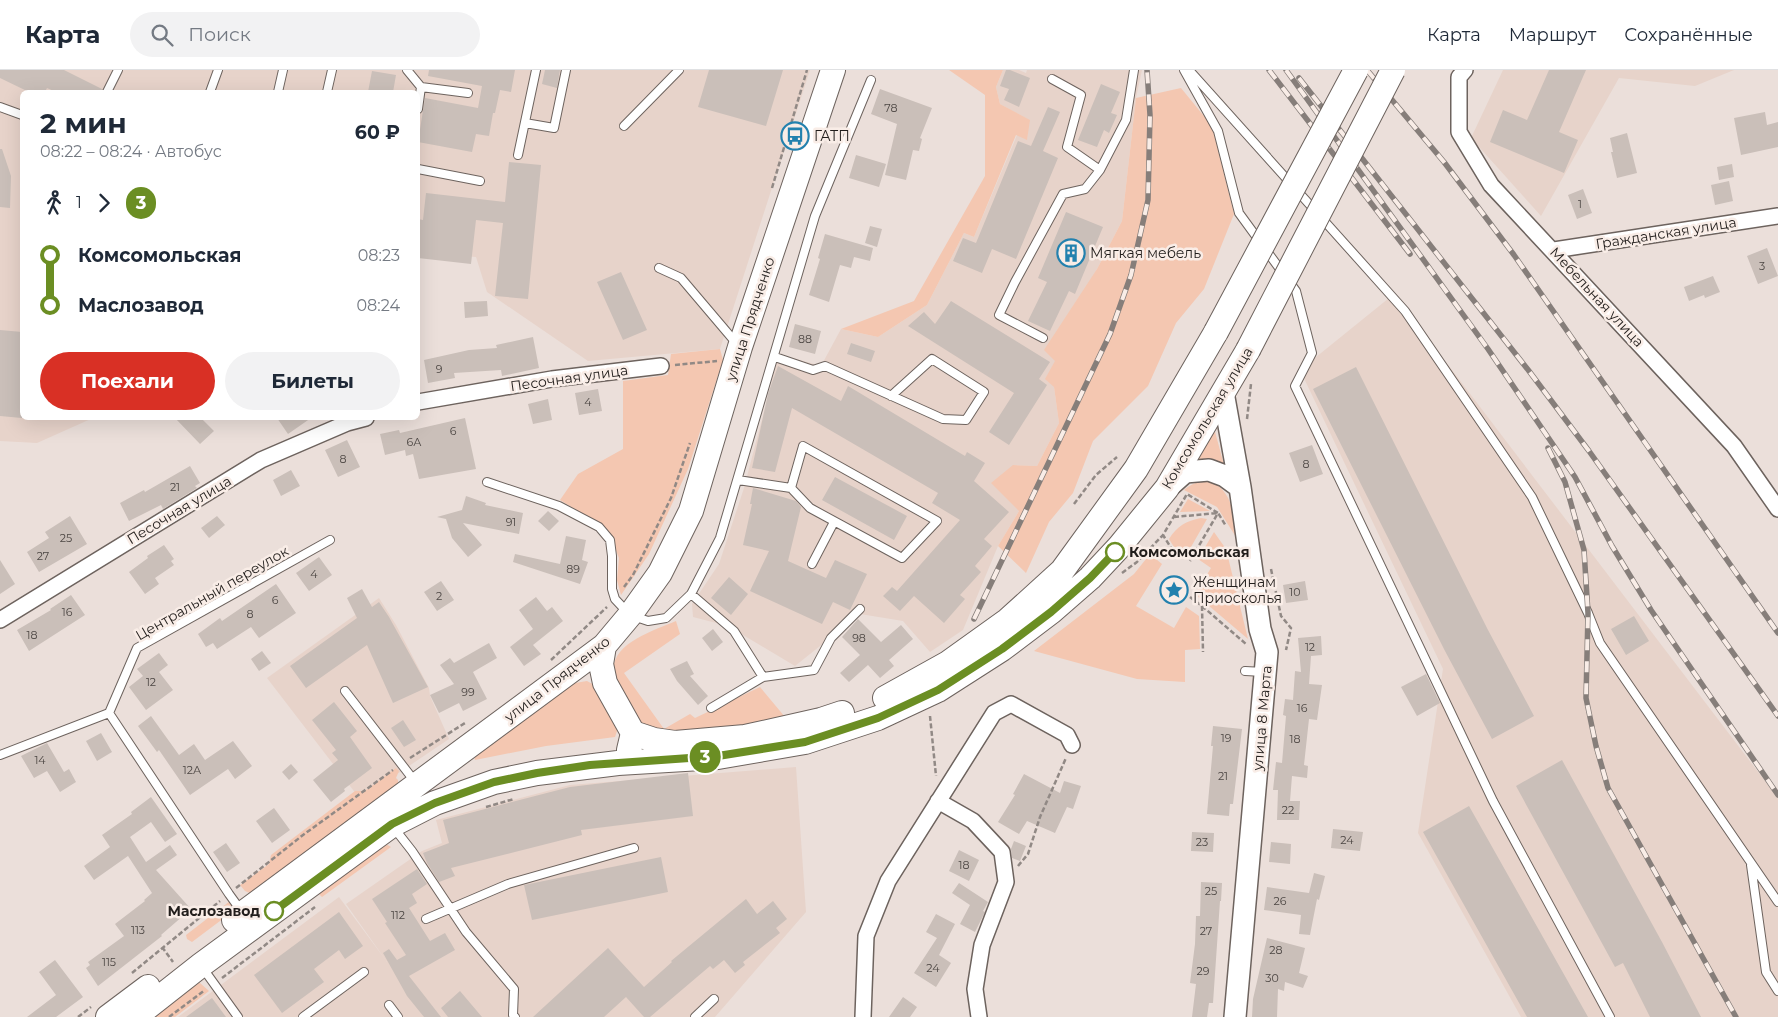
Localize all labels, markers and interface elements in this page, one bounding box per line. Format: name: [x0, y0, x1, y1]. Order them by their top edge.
search box: [130, 12, 480, 57]
text: Карта: [25, 20, 100, 49]
icon: search: [148, 21, 176, 49]
text: Поиск: [188, 23, 251, 46]
text: Карта: [1427, 24, 1481, 46]
text: Маршрут: [1509, 24, 1596, 46]
text: Сохранённые: [1624, 24, 1753, 46]
house number: 78: [884, 101, 898, 115]
text: 2 мин: [40, 106, 127, 140]
text: 60 ₽: [355, 121, 400, 144]
bus stop icon: ГАТП: [780, 121, 810, 151]
place label: ГАТП: [814, 127, 850, 145]
text: 08:22 – 08:24 · Автобус: [40, 142, 222, 161]
icon: walk: [40, 189, 68, 217]
icon: forward: [90, 189, 118, 217]
text: 3: [136, 192, 146, 214]
text: 1: [76, 193, 82, 212]
house number: 1: [1578, 197, 1582, 211]
street label: Гражданская улица: [1594, 213, 1738, 253]
building icon: Мягкая мебель: [1056, 238, 1086, 268]
street label: Мебельная улица: [1546, 243, 1648, 351]
text: Комсомольская: [78, 244, 241, 267]
place label: Мягкая мебель: [1090, 244, 1201, 262]
text: 08:23: [358, 246, 400, 265]
street label: улица Прядченко: [721, 255, 779, 384]
house number: 3: [1759, 259, 1765, 273]
text: Маслозавод: [78, 294, 204, 317]
text: 08:24: [357, 296, 400, 315]
house number: 88: [798, 332, 812, 346]
street label: Комсомольская улица: [1157, 344, 1257, 492]
button: Поехали: [40, 352, 215, 410]
button: Билеты: [225, 352, 400, 410]
street label: Песочная улица: [509, 361, 629, 395]
house number: 9: [436, 362, 443, 376]
house number: 4: [584, 395, 592, 409]
house number: 6: [450, 424, 457, 438]
house number: 6А: [407, 435, 422, 449]
house number: 8: [339, 452, 347, 466]
house number: 8: [1302, 457, 1310, 471]
street label: Песочная улица: [123, 472, 235, 548]
house number: 21: [170, 480, 180, 494]
house number: 91: [506, 515, 516, 529]
house number: 25: [60, 531, 72, 545]
street label: Центральный переулок: [132, 542, 292, 644]
marker: Комсомольская: [1105, 542, 1125, 562]
place label: Комсомольская: [1129, 543, 1249, 561]
house number: 27: [37, 549, 49, 563]
house number: 89: [566, 562, 580, 576]
house number: 4: [310, 567, 318, 581]
place label: Женщинам Приосколья: [1193, 573, 1282, 607]
place icon: Женщинам Приосколья: [1159, 575, 1189, 605]
house number: 10: [1289, 585, 1301, 599]
house number: 2: [436, 589, 442, 603]
house number: 6: [272, 593, 279, 607]
house number: 16: [62, 605, 73, 619]
house number: 8: [246, 607, 254, 621]
house number: 18: [27, 628, 38, 642]
house number: 98: [852, 631, 866, 645]
street label: улица Прядченко: [500, 632, 614, 726]
house number: 12: [1305, 640, 1315, 654]
street label: улица 8 Марта: [1248, 665, 1276, 772]
house number: 12: [146, 675, 156, 689]
house number: 99: [461, 685, 475, 699]
house number: 16: [1297, 701, 1308, 715]
house number: 19: [1221, 731, 1232, 745]
house number: 18: [1290, 732, 1301, 746]
line badge: 3: [689, 741, 721, 773]
text: 3: [700, 746, 710, 768]
house number: 14: [34, 753, 46, 767]
house number: 12А: [183, 763, 202, 777]
house number: 21: [1218, 769, 1228, 783]
house number: 22: [1282, 803, 1294, 817]
house number: 24: [1340, 833, 1354, 847]
house number: 23: [1196, 835, 1208, 849]
house number: 18: [959, 858, 970, 872]
house number: 25: [1205, 884, 1217, 898]
house number: 26: [1274, 894, 1287, 908]
marker: Маслозавод: [264, 901, 284, 921]
place label: Маслозавод: [168, 902, 260, 920]
house number: 112: [391, 908, 405, 922]
house number: 113: [131, 923, 145, 937]
house number: 27: [1200, 924, 1212, 938]
house number: 28: [1269, 943, 1283, 957]
house number: 115: [102, 955, 116, 969]
house number: 24: [926, 961, 940, 975]
house number: 29: [1197, 964, 1210, 978]
house number: 30: [1265, 971, 1279, 985]

